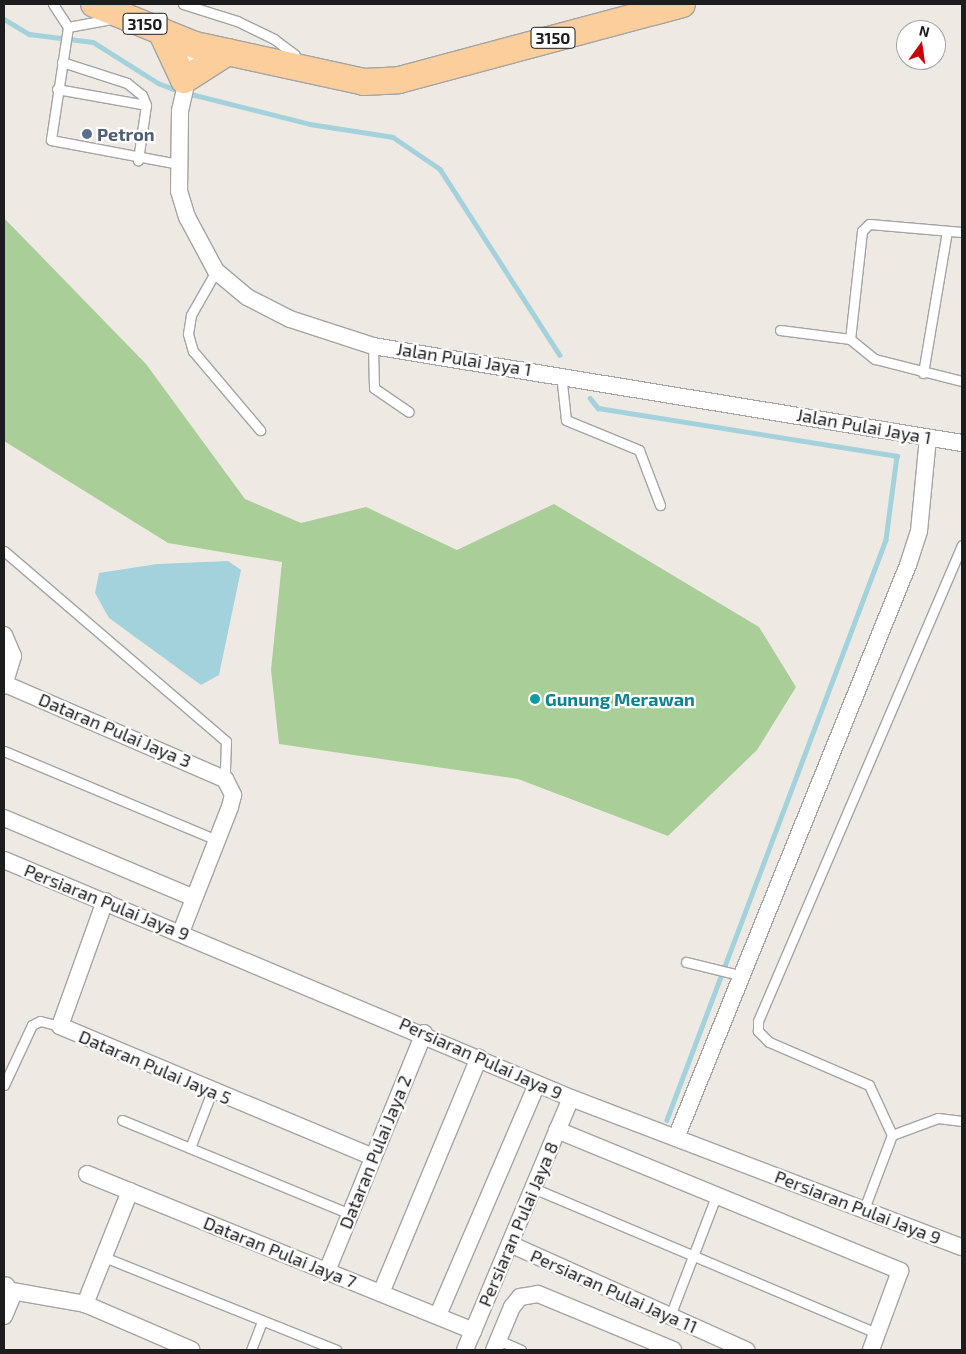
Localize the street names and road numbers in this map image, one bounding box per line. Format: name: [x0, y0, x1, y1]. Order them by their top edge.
road number: 3150: [122, 10, 168, 38]
road number: 3150: [530, 24, 576, 52]
street label: Jalan Pulai Jaya 1: [395, 338, 533, 380]
street label: Jalan Pulai Jaya 1: [795, 403, 933, 449]
street label: Dataran Pulai Jaya 3: [35, 688, 195, 772]
street label: Persiaran Pulai Jaya 9: [21, 859, 193, 945]
street label: Persiaran Pulai Jaya 9: [396, 1012, 566, 1104]
street label: Dataran Pulai Jaya 5: [75, 1025, 235, 1109]
street label: Dataran Pulai Jaya 2: [334, 1072, 416, 1232]
street label: Persiaran Pulai Jaya 8: [473, 1138, 563, 1310]
street label: Persiaran Pulai Jaya 9: [772, 1165, 944, 1249]
street label: Dataran Pulai Jaya 7: [200, 1211, 360, 1293]
street label: Persiaran Pulai Jaya 11: [527, 1244, 701, 1338]

